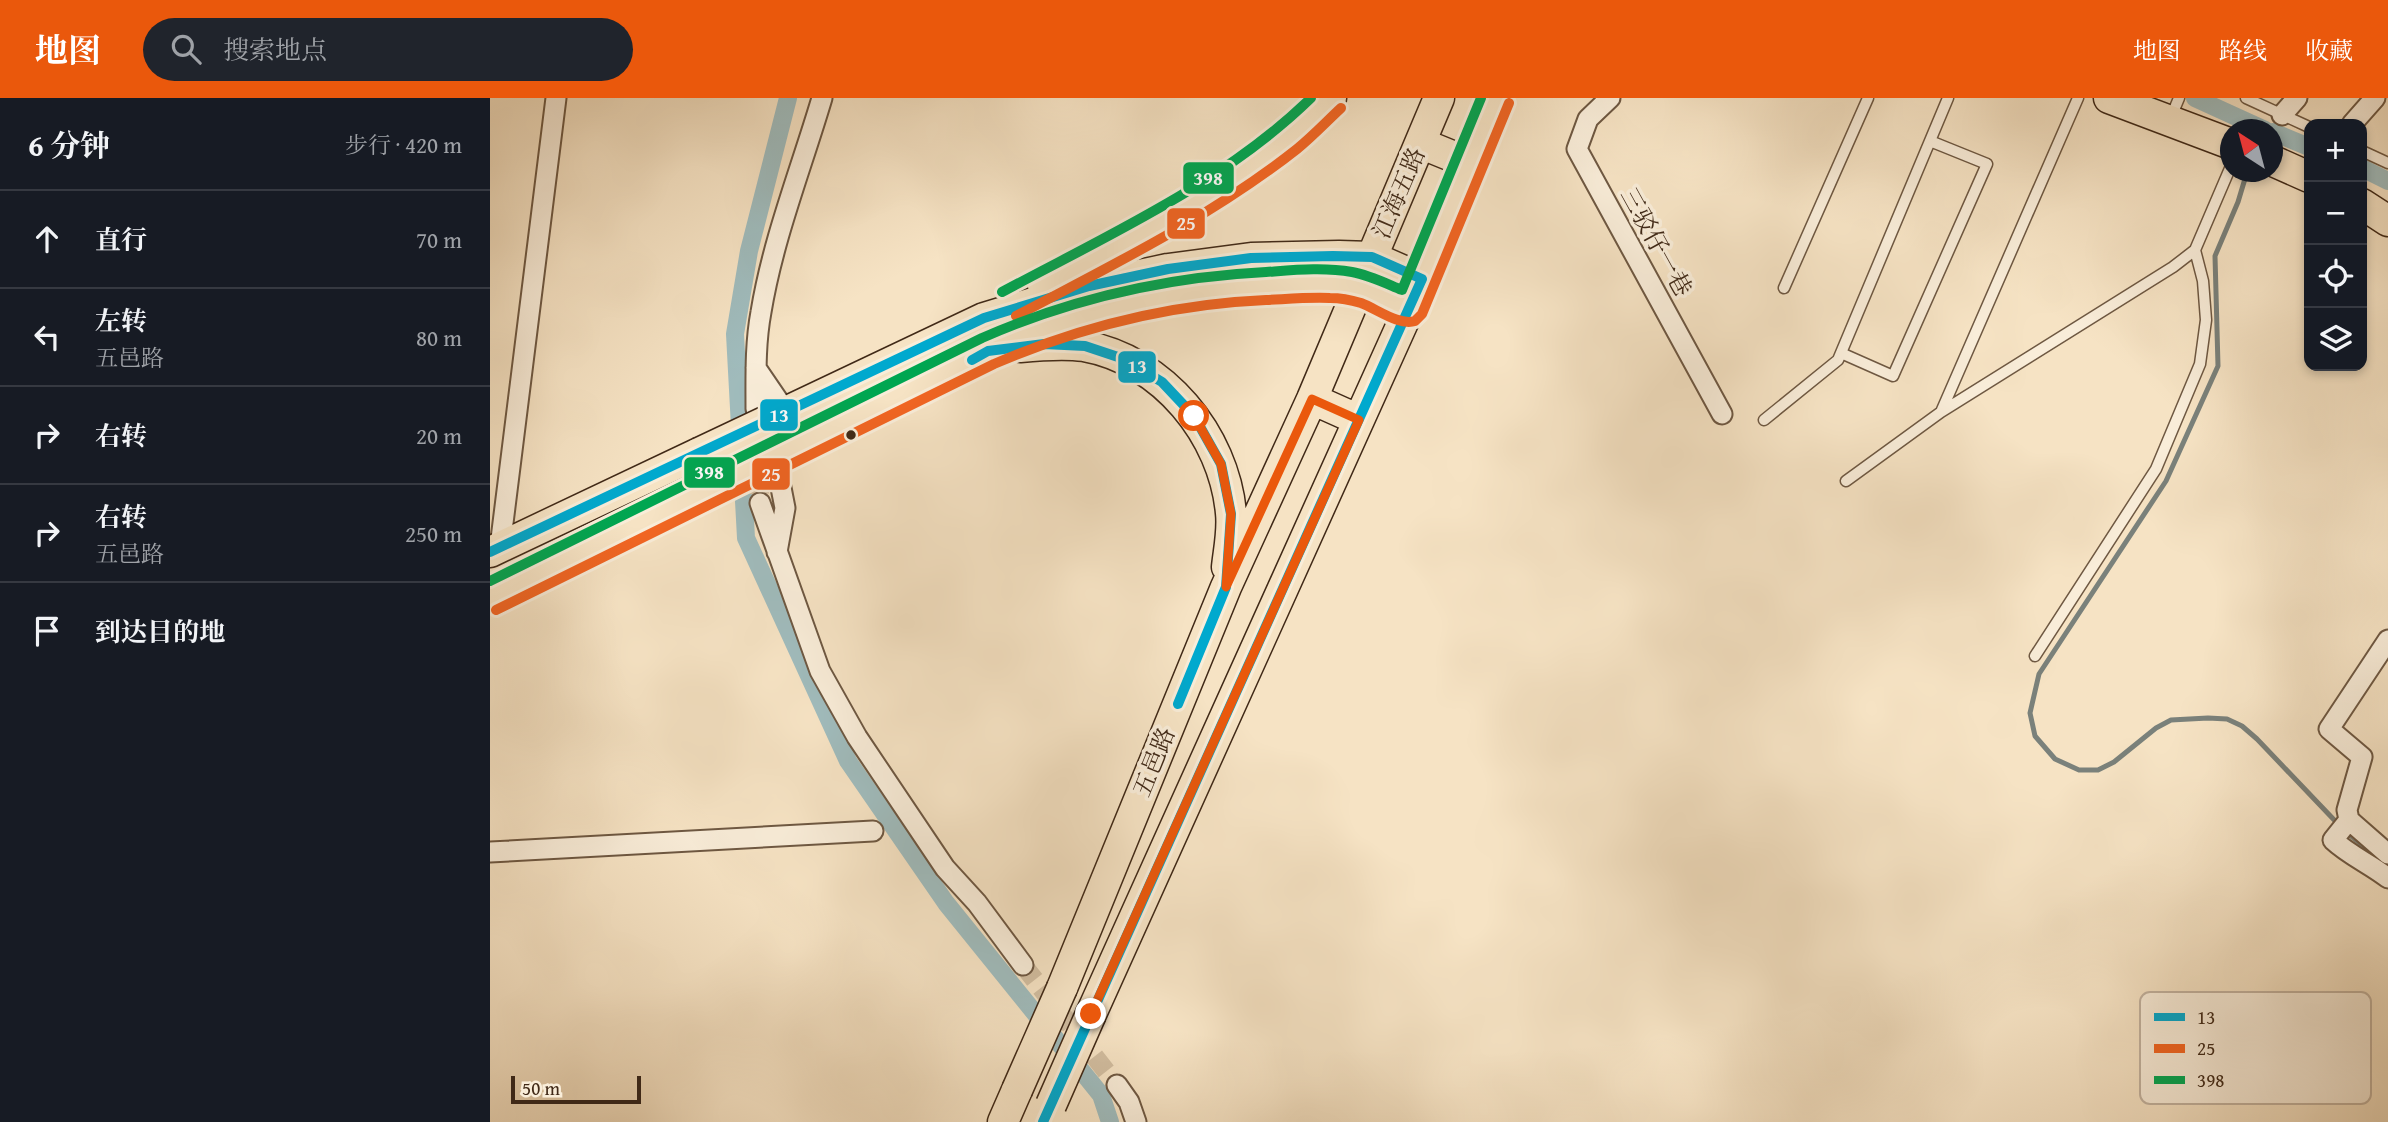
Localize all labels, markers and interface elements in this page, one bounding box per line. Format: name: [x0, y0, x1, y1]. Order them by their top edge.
search box: [143, 18, 633, 81]
text: 地图: [35, 26, 101, 74]
icon: search: [167, 30, 205, 68]
text: 搜索地点: [223, 30, 327, 69]
text: 地图: [2133, 33, 2181, 68]
text: 路线: [2219, 33, 2267, 68]
text: 收藏: [2305, 33, 2353, 68]
north arrow: [2220, 119, 2283, 182]
map controls: [2304, 119, 2367, 371]
button: +: [2304, 119, 2367, 182]
text: 6 分钟: [28, 123, 110, 167]
text: 步行 · 420 m: [345, 128, 462, 161]
street label: 江海五路: [1364, 142, 1433, 244]
line badge: 398: [1182, 161, 1235, 195]
text: 398: [1193, 164, 1223, 192]
street label: 三驳仔一巷: [1612, 181, 1701, 303]
button: −: [2304, 182, 2367, 245]
line badge: 25: [1166, 207, 1206, 240]
text: 25: [1176, 209, 1196, 237]
icon: ahead: [28, 220, 66, 258]
text: 直行: [95, 220, 147, 259]
text: 70 m: [416, 223, 462, 256]
button: locate: [2304, 245, 2367, 308]
text: 左转: [95, 301, 147, 340]
button: layers: [2304, 308, 2367, 371]
icon: left: [28, 318, 66, 356]
text: 80 m: [416, 321, 462, 354]
text: 五邑路: [95, 341, 164, 374]
line badge: 13: [1117, 350, 1157, 384]
text: 13: [1127, 352, 1147, 380]
line badge: 13: [759, 398, 799, 432]
route start: [1178, 400, 1209, 431]
text: 13: [769, 401, 789, 429]
icon: right: [28, 416, 66, 454]
text: 右转: [95, 416, 147, 455]
text: 20 m: [416, 419, 462, 452]
unlabelled marker: [844, 428, 858, 442]
line badge: 398: [683, 456, 736, 489]
line badge: 25: [751, 457, 791, 491]
text: 398: [694, 458, 724, 486]
text: 25: [761, 460, 781, 488]
text: 右转: [95, 497, 147, 536]
icon: right: [28, 514, 66, 552]
text: 250 m: [405, 517, 462, 550]
text: 五邑路: [95, 537, 164, 570]
icon: arrive: [28, 612, 66, 650]
text: 到达目的地: [95, 612, 225, 651]
street label: 五邑路: [1124, 722, 1183, 802]
legend: [2140, 992, 2371, 1104]
route end: [1075, 998, 1106, 1029]
text: 13: [2197, 1003, 2215, 1031]
text: 25: [2197, 1034, 2215, 1062]
text: 398: [2197, 1066, 2224, 1094]
scale bar: [511, 1073, 640, 1105]
text: 50 m: [522, 1074, 560, 1102]

